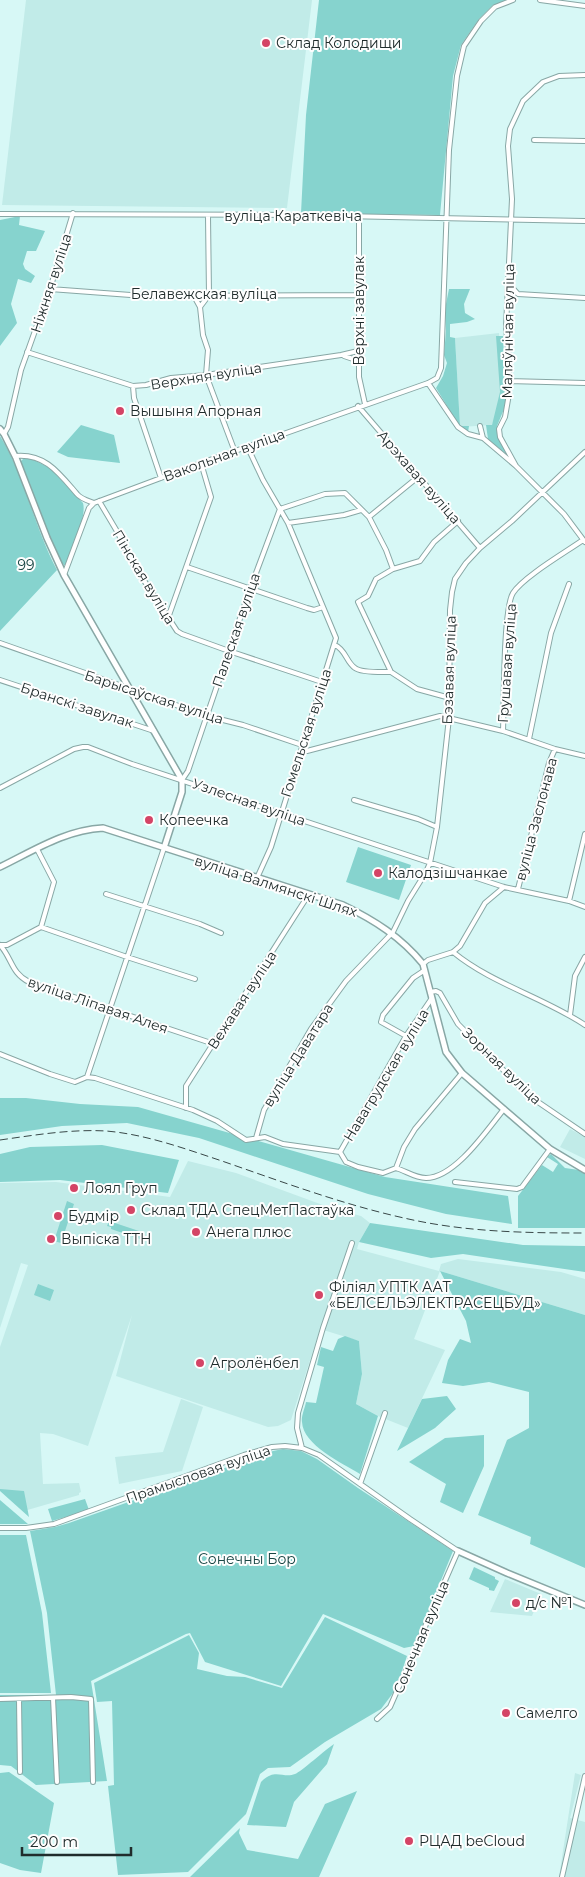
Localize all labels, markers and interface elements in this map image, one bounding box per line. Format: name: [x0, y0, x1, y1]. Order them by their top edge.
place label: Склад Колодищи: [276, 34, 401, 52]
marker: Склад Колодищи: [260, 37, 272, 49]
street label: вуліца Караткевіча: [224, 207, 362, 225]
street label: Ніжняя вуліца: [26, 231, 76, 335]
street label: Верхні завулак: [350, 256, 368, 366]
street label: Маляўнічая вуліца: [498, 263, 518, 399]
street label: Белавежская вуліца: [131, 285, 277, 303]
street label: Верхняя вуліца: [149, 358, 263, 394]
place label: Вышыня Апорная: [130, 402, 262, 420]
marker: Вышыня Апорная: [114, 405, 126, 417]
street label: Вакольная вуліца: [161, 425, 287, 485]
street label: Арэхавая вуліца: [373, 426, 465, 528]
street label: Пінская вуліца: [109, 526, 179, 628]
park label: 99: [17, 556, 35, 574]
street label: Палеская вуліца: [208, 570, 264, 690]
street label: Грушавая вуліца: [494, 603, 520, 723]
street label: Бэзавая вуліца: [438, 615, 460, 725]
street label: Барысаўская вуліца: [82, 666, 226, 728]
street label: Гомельская вуліца: [277, 666, 335, 800]
street label: Бранскі завулак: [18, 678, 136, 732]
street label: вуліца Заслонава: [511, 756, 561, 882]
street label: Узлесная вуліца: [190, 774, 308, 830]
place label: Копеечка: [159, 811, 229, 829]
marker: Копеечка: [143, 814, 155, 826]
street label: вуліца Валмянскі Шлях: [192, 851, 360, 921]
place label: Калодзішчанкае: [388, 864, 508, 882]
marker: Калодзішчанкае: [372, 867, 384, 879]
street label: Вежавая вуліца: [203, 947, 281, 1053]
street label: вуліца Ліпавая Алея: [25, 972, 171, 1038]
street label: вуліца Даватара: [259, 1000, 337, 1110]
street label: Навагрудская вуліца: [339, 1005, 433, 1145]
street label: Зорная вуліца: [459, 1024, 545, 1108]
place label: Лоял Груп: [84, 1179, 158, 1197]
marker: Лоял Груп: [68, 1182, 80, 1194]
place label: Склад ТДА СпецМетПастаўка: [141, 1201, 354, 1219]
marker: Склад ТДА СпецМетПастаўка: [125, 1204, 137, 1216]
place label: Будмір: [68, 1207, 119, 1225]
marker: Будмір: [52, 1210, 64, 1222]
place label: Анега плюс: [206, 1223, 291, 1241]
marker: Анега плюс: [190, 1226, 202, 1238]
place label: Выпіска ТТН: [61, 1230, 152, 1248]
marker: Выпіска ТТН: [45, 1233, 57, 1245]
place label: Філіял УПТК ААТ «БЕЛСЕЛЬЭЛЕКТРАСЕЦБУД»: [329, 1278, 541, 1312]
marker: Філіял УПТК ААТ «БЕЛСЕЛЬЭЛЕКТРАСЕЦБУД»: [313, 1289, 325, 1301]
place label: Агролёнбел: [210, 1354, 299, 1372]
marker: Агролёнбел: [194, 1357, 206, 1369]
street label: Прамысловая вуліца: [123, 1441, 273, 1507]
park label: Сонечны Бор: [198, 1550, 296, 1568]
street label: Сонечная вуліца: [389, 1578, 453, 1696]
place label: д/с №1: [526, 1594, 573, 1612]
marker: д/с №1: [510, 1597, 522, 1609]
place label: Самелго: [516, 1704, 578, 1722]
marker: Самелго: [500, 1707, 512, 1719]
scale bar: [22, 1824, 131, 1856]
text: 200 m: [30, 1832, 78, 1851]
place label: РЦАД beCloud: [419, 1832, 525, 1850]
marker: РЦАД beCloud: [403, 1835, 415, 1847]

